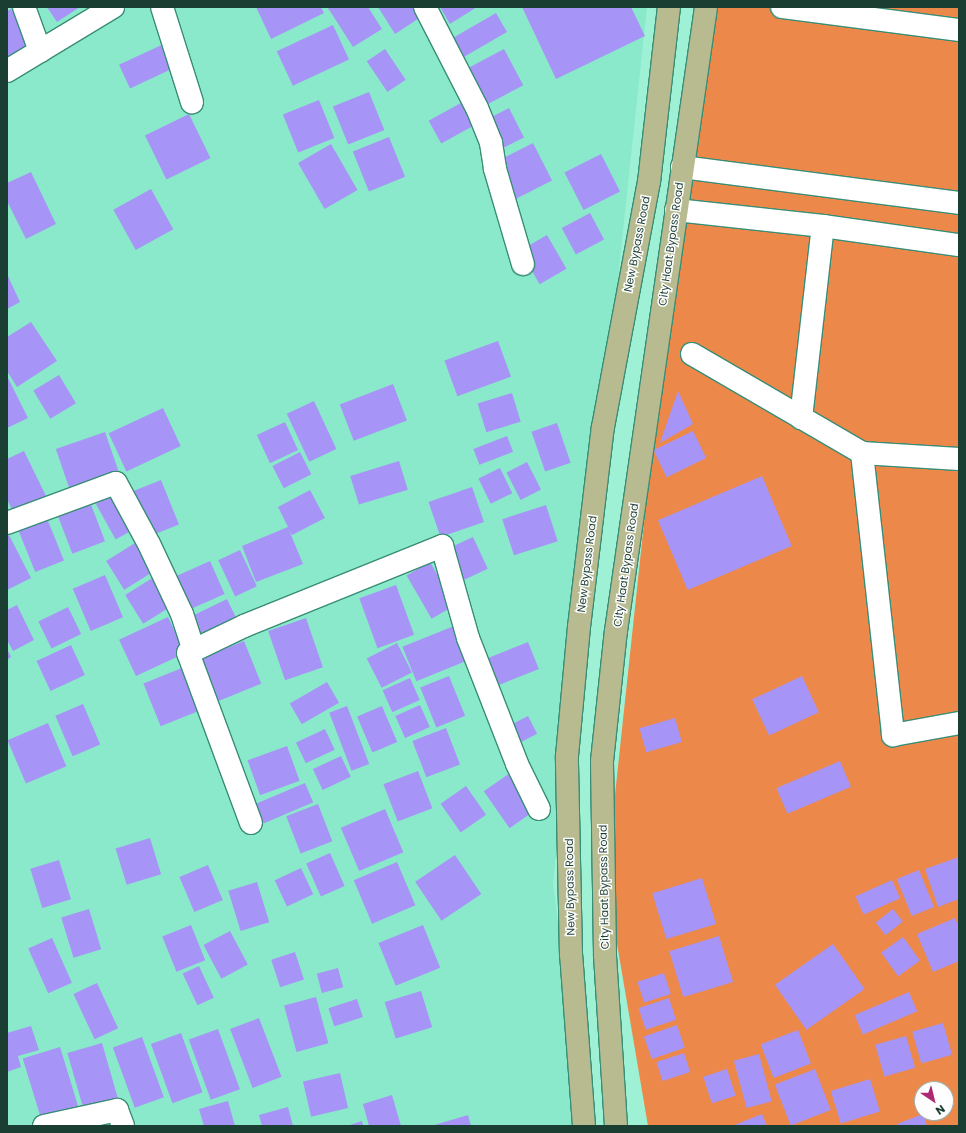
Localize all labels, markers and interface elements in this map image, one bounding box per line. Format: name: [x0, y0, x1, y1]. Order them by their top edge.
street label: City Haat Bypass Road: [656, 181, 686, 307]
street label: New Bypass Road: [621, 195, 653, 293]
street label: City Haat Bypass Road: [611, 502, 641, 628]
street label: New Bypass Road: [575, 515, 599, 613]
street label: City Haat Bypass Road: [596, 825, 612, 949]
street label: New Bypass Road: [563, 838, 577, 936]
north arrow: [914, 1081, 954, 1121]
text: N: [932, 1101, 948, 1119]

